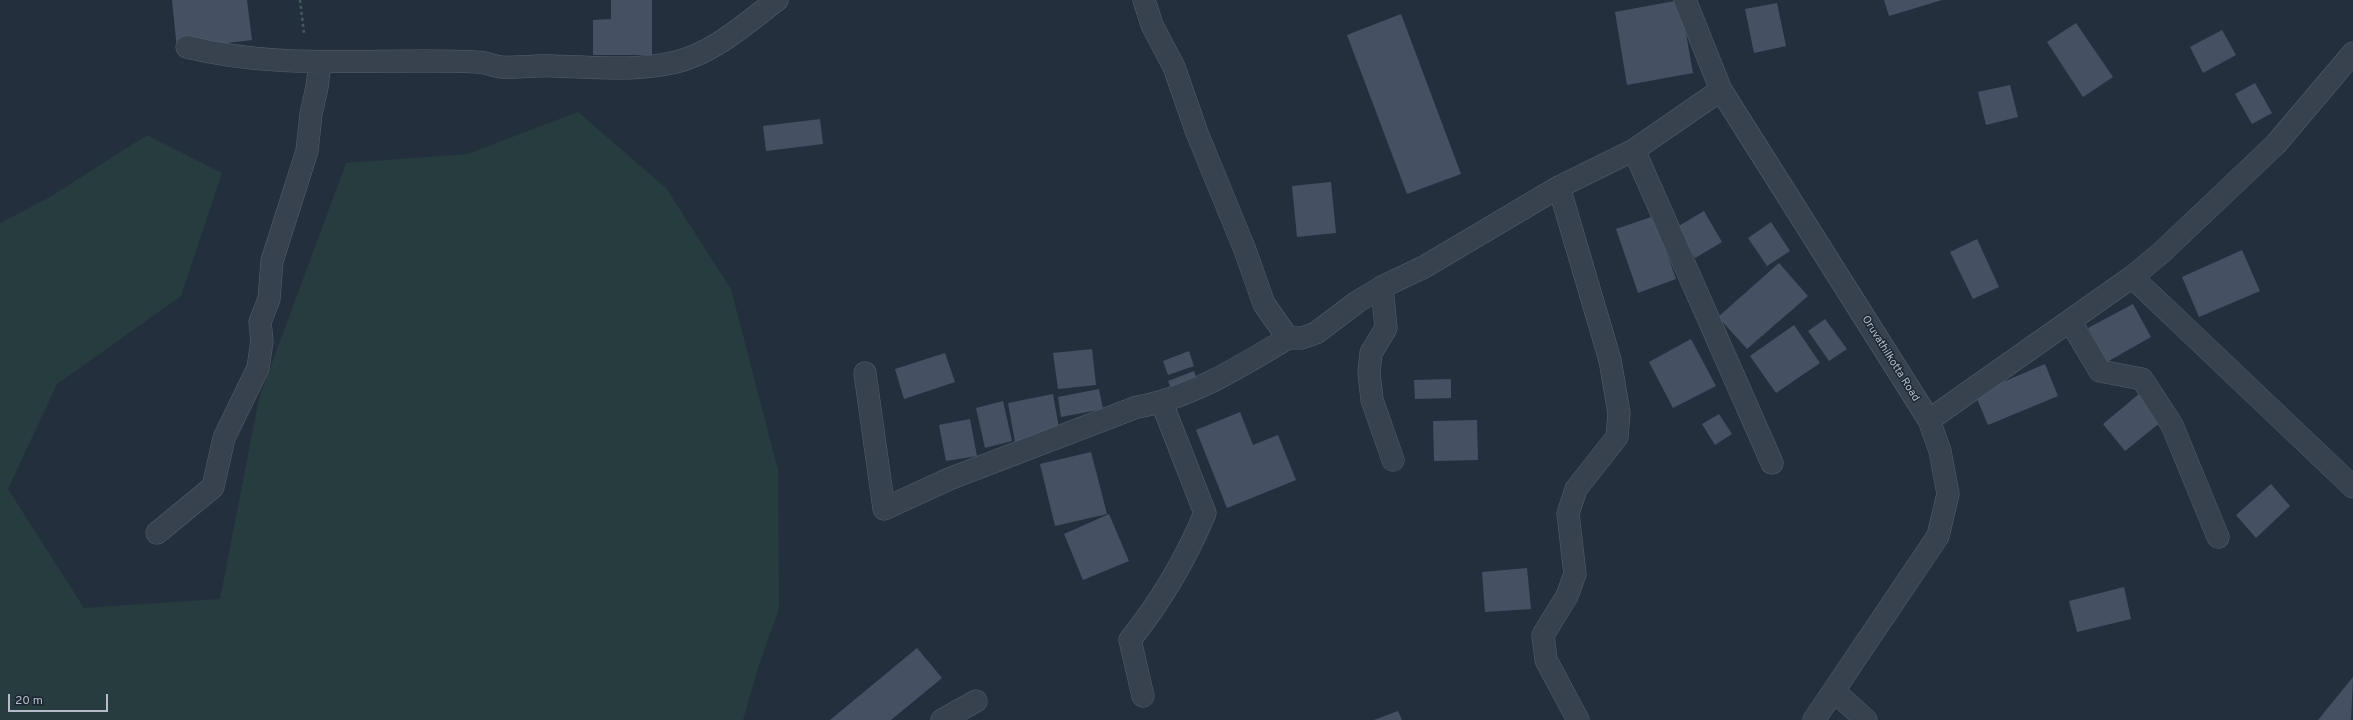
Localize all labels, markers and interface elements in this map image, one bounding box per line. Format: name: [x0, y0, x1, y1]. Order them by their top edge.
street label: Oruvathilkotta Road: [1858, 314, 1922, 404]
scale bar: [10, 686, 110, 712]
text: 20 m: [15, 693, 43, 709]

